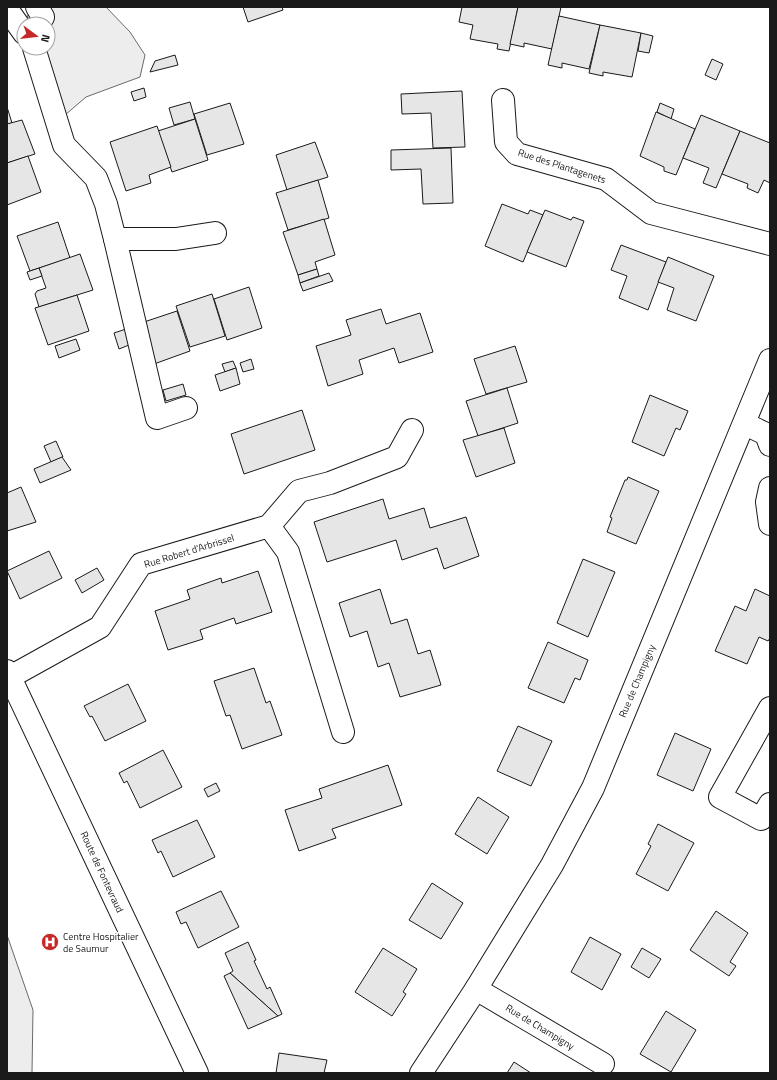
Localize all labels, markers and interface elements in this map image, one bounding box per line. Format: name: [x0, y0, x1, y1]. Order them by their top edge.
north arrow: [16, 16, 56, 56]
text: N: [37, 33, 54, 44]
street label: Rue des Plantagenets: [516, 145, 608, 187]
street label: Rue Robert d'Arbrissel: [142, 530, 236, 572]
street label: Rue de Champigny: [615, 642, 659, 720]
street label: Route de Fontevraud: [77, 829, 127, 915]
place label: Centre Hospitalier de Saumur: [63, 929, 139, 956]
hospital icon: Centre Hospitalier de Saumur: [40, 932, 60, 952]
street label: Rue de Champigny: [503, 1000, 577, 1054]

